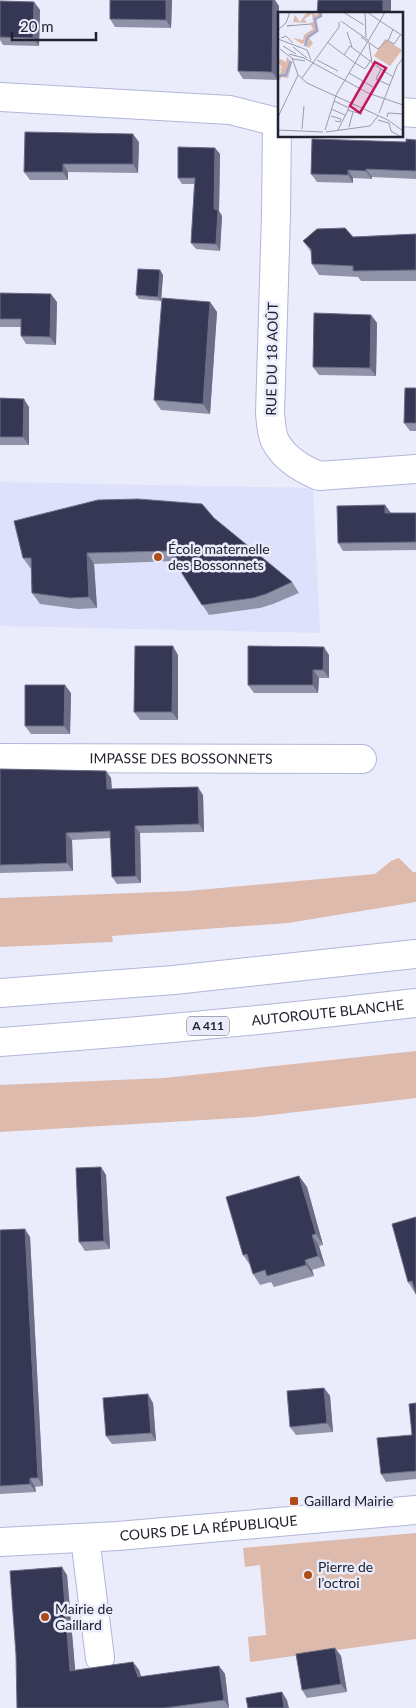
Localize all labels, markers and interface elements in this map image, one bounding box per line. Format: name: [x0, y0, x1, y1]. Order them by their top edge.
scale bar: [12, 10, 96, 42]
inset map: [278, 12, 404, 138]
text: 20 m: [20, 17, 54, 35]
street label: RUE DU 18 AOÛT: [262, 301, 281, 416]
place label: École maternelle des Bossonnets: [168, 540, 270, 573]
marker: École maternelle des Bossonnets: [152, 551, 164, 563]
street label: IMPASSE DES BOSSONNETS: [89, 749, 273, 767]
street label: AUTOROUTE BLANCHE: [251, 995, 405, 1029]
road number: A 411: [187, 1016, 229, 1036]
place label: Gaillard Mairie: [304, 1492, 393, 1509]
marker: Gaillard Mairie: [288, 1495, 300, 1507]
street label: COURS DE LA RÉPUBLIQUE: [119, 1511, 298, 1544]
place label: Pierre de l’octroi: [318, 1558, 373, 1591]
marker: Pierre de l’octroi: [302, 1569, 314, 1581]
place label: Mairie de Gaillard: [55, 1600, 113, 1633]
marker: Mairie de Gaillard: [39, 1611, 51, 1623]

